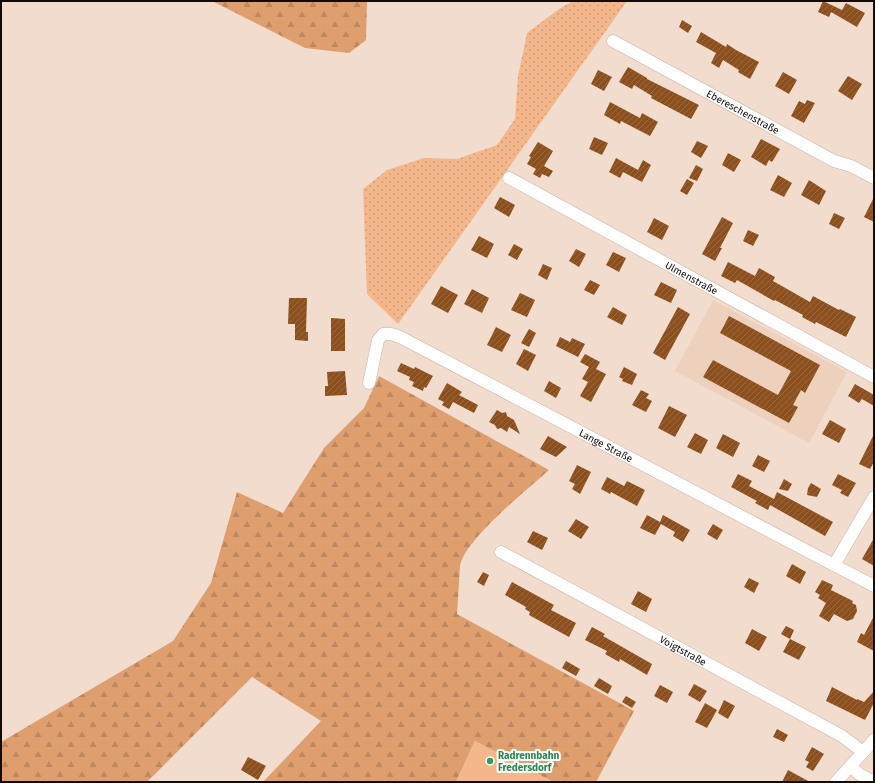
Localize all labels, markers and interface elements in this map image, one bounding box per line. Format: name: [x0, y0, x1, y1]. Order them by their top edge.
street label: Ebereschenstraße: [704, 88, 781, 137]
street label: Ulmenstraße: [663, 259, 720, 298]
street label: Lange Straße: [577, 427, 634, 465]
street label: Voigtstraße: [657, 634, 708, 669]
place label: Radrennbahn Fredersdorf: [498, 750, 559, 774]
marker: Radrennbahn Fredersdorf: [485, 756, 495, 766]

